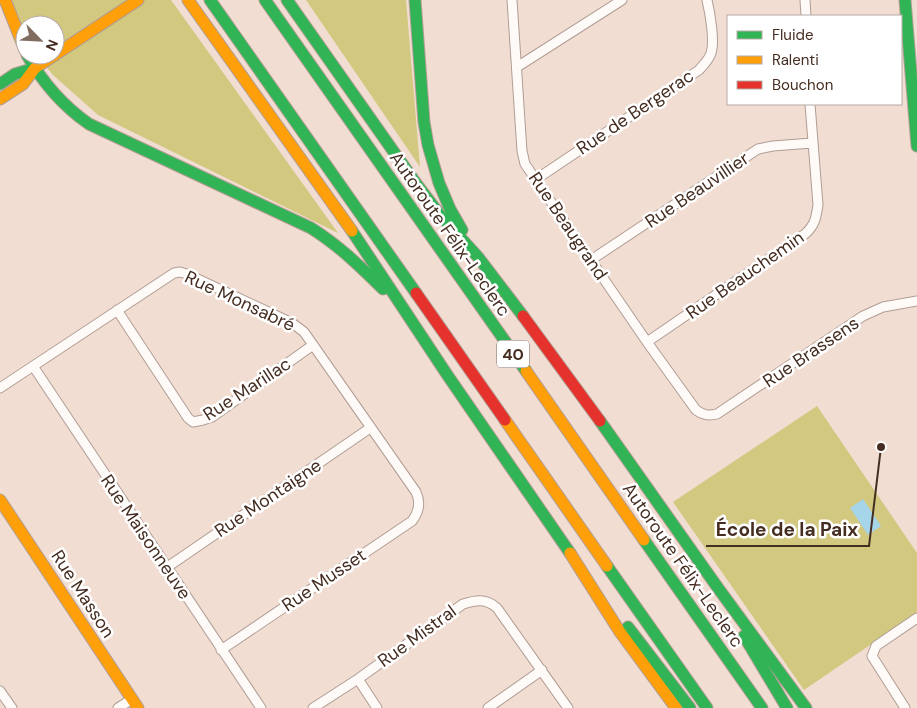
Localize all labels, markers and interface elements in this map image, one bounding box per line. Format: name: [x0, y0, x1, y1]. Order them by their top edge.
north arrow: [15, 15, 65, 65]
legend: [727, 15, 902, 105]
text: Fluide: [772, 25, 814, 45]
text: N: [42, 37, 62, 54]
text: Ralenti: [772, 50, 819, 70]
street label: Rue de Bergerac: [572, 64, 698, 160]
text: Bouchon: [772, 75, 833, 95]
street label: Rue Beauvillier: [640, 146, 754, 234]
street label: Autoroute Félix-Leclerc: [384, 147, 516, 321]
street label: Rue Beaugrand: [523, 167, 613, 285]
street label: Rue Beauchemin: [681, 225, 809, 325]
street label: Rue Monsabré: [181, 265, 299, 337]
street label: Rue Brassens: [758, 311, 864, 393]
road number: 40: [497, 340, 529, 368]
street label: Rue Marillac: [199, 352, 295, 426]
street label: Rue Montaigne: [210, 453, 326, 543]
street label: Rue Maisonneuve: [95, 470, 197, 604]
street label: Autoroute Félix-Leclerc: [617, 478, 749, 652]
callout: École de la Paix: [706, 512, 869, 546]
text: École de la Paix: [716, 517, 858, 542]
street label: Rue Musset: [277, 543, 371, 617]
street label: Rue Masson: [46, 546, 120, 642]
street label: Rue Mistral: [373, 599, 461, 673]

